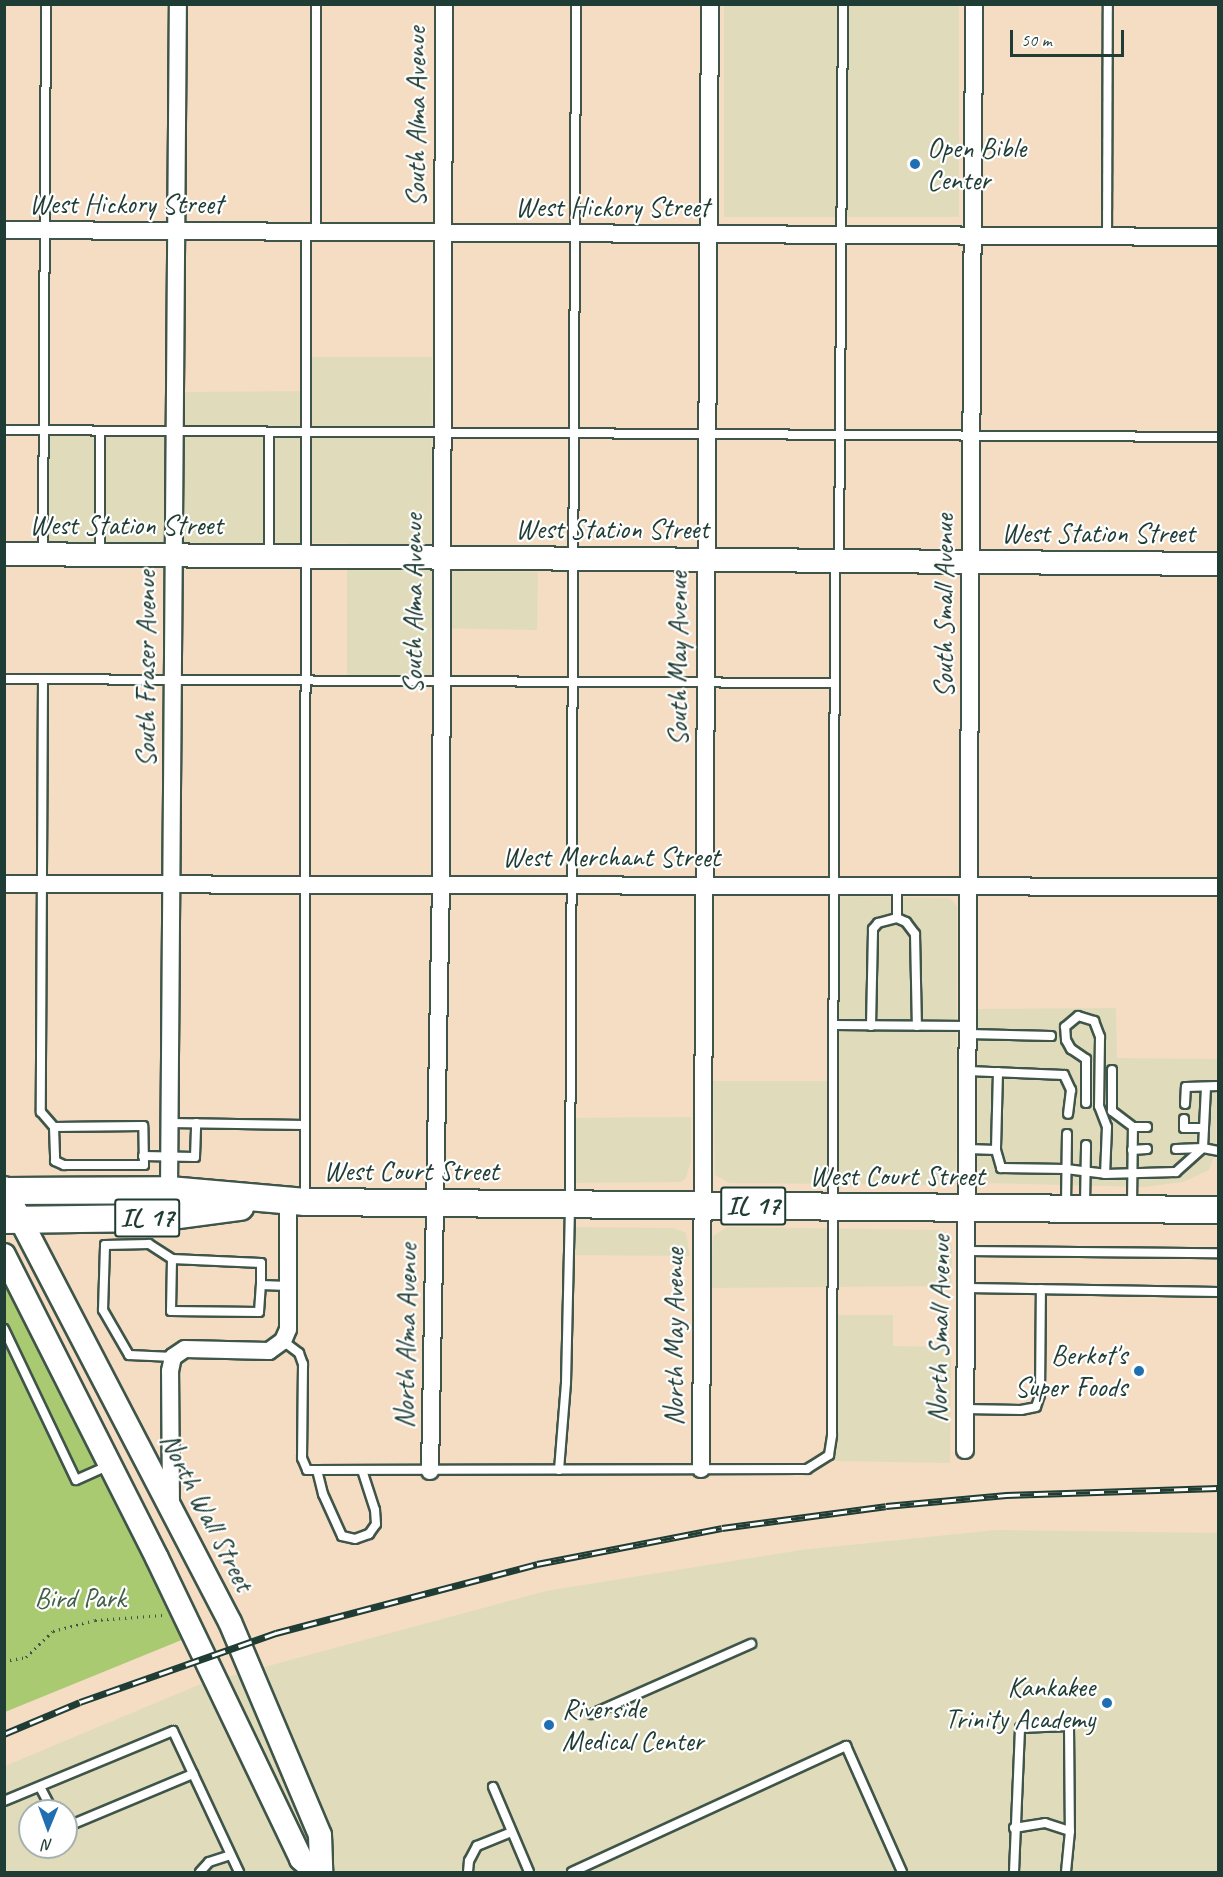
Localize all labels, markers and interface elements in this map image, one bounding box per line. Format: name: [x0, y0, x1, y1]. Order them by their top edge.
scale bar: [1013, 18, 1127, 56]
street label: South Alma Avenue: [399, 26, 433, 208]
text: 50 m: [1021, 29, 1052, 51]
place label: Open Bible Center: [927, 131, 1026, 197]
marker: Open Bible Center: [908, 157, 922, 171]
street label: West Hickory Street: [29, 187, 223, 221]
street label: West Hickory Street: [515, 190, 709, 224]
street label: West Station Street: [28, 508, 224, 542]
street label: West Station Street: [514, 512, 710, 546]
street label: South Alma Avenue: [396, 513, 430, 695]
street label: South Small Avenue: [927, 514, 961, 698]
street label: West Station Street: [1000, 516, 1196, 550]
street label: South Fraser Avenue: [129, 571, 163, 767]
street label: South May Avenue: [661, 572, 695, 746]
street label: West Merchant Street: [502, 840, 720, 874]
street label: West Court Street: [323, 1154, 499, 1188]
street label: West Court Street: [809, 1159, 985, 1193]
road number: IL 17: [720, 1182, 786, 1230]
road number: IL 17: [114, 1194, 180, 1242]
street label: North Small Avenue: [921, 1235, 957, 1423]
street label: North Alma Avenue: [388, 1243, 424, 1429]
street label: North May Avenue: [657, 1248, 691, 1426]
place label: Berkot's Super Foods: [1015, 1338, 1127, 1404]
marker: Berkot's Super Foods: [1132, 1364, 1146, 1378]
street label: North Wall Street: [152, 1426, 262, 1598]
park label: Bird Park: [34, 1581, 126, 1615]
place label: Kankakee Trinity Academy: [944, 1670, 1095, 1736]
place label: Riverside Medical Center: [562, 1692, 704, 1758]
marker: Kankakee Trinity Academy: [1100, 1696, 1114, 1710]
marker: Riverside Medical Center: [540, 1716, 558, 1734]
north arrow: [18, 1799, 78, 1859]
text: N: [43, 1835, 53, 1855]

